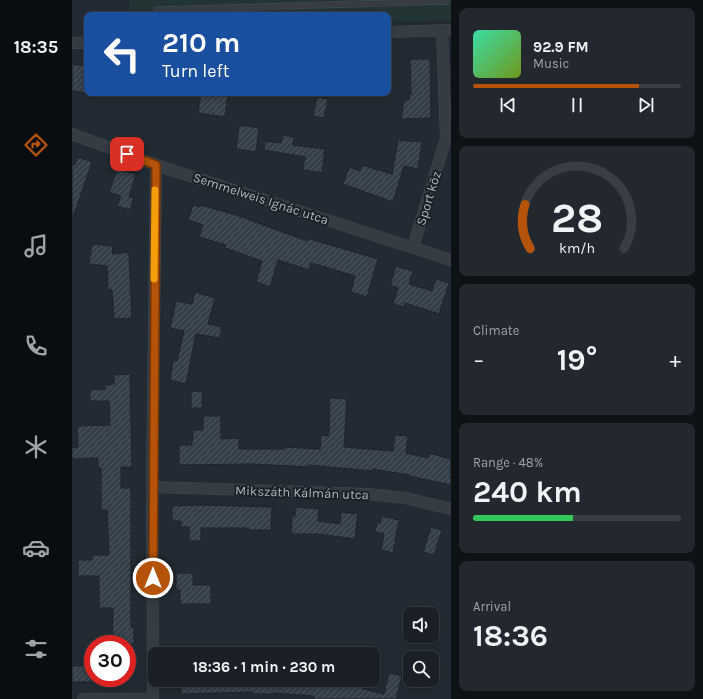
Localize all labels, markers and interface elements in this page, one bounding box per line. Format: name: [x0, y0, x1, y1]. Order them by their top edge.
text: 210 m: [162, 26, 240, 59]
icon: left: [96, 28, 148, 80]
text: 18:35: [14, 36, 58, 58]
text: 92.9 FM: [533, 38, 589, 56]
text: Music: [533, 56, 569, 71]
text: Turn left: [162, 60, 230, 82]
icon: previous: [497, 94, 519, 116]
icon: pause: [566, 94, 588, 116]
icon: next: [635, 94, 657, 116]
icon: directions: [22, 131, 50, 159]
pin: [110, 137, 144, 171]
icon: arrive: [116, 143, 138, 165]
street label: Semmelweis Ignác utca: [191, 169, 330, 227]
street label: Sport köz: [413, 169, 444, 227]
text: 28: [551, 194, 603, 242]
icon: music: [22, 232, 50, 260]
text: km/h: [559, 240, 595, 257]
text: Climate: [473, 323, 519, 338]
icon: phone: [22, 332, 50, 360]
text: 19°: [557, 342, 597, 378]
text: −: [473, 347, 485, 373]
text: +: [669, 347, 681, 373]
icon: climate: [22, 433, 50, 461]
text: Range · 48%: [473, 455, 543, 470]
text: 240 km: [473, 474, 582, 510]
street label: Mikszáth Kálmán utca: [235, 483, 369, 502]
icon: car: [22, 534, 50, 562]
position arrow: [132, 557, 174, 599]
text: Arrival: [473, 599, 511, 614]
map controls: [403, 607, 439, 687]
button: sound: [403, 607, 439, 643]
text: 18:36: [473, 618, 548, 654]
icon: filters: [22, 635, 50, 663]
speed limit sign: 30: [84, 635, 136, 687]
button: search: [403, 651, 439, 687]
text: 18:36 · 1 min · 230 m: [193, 658, 335, 676]

